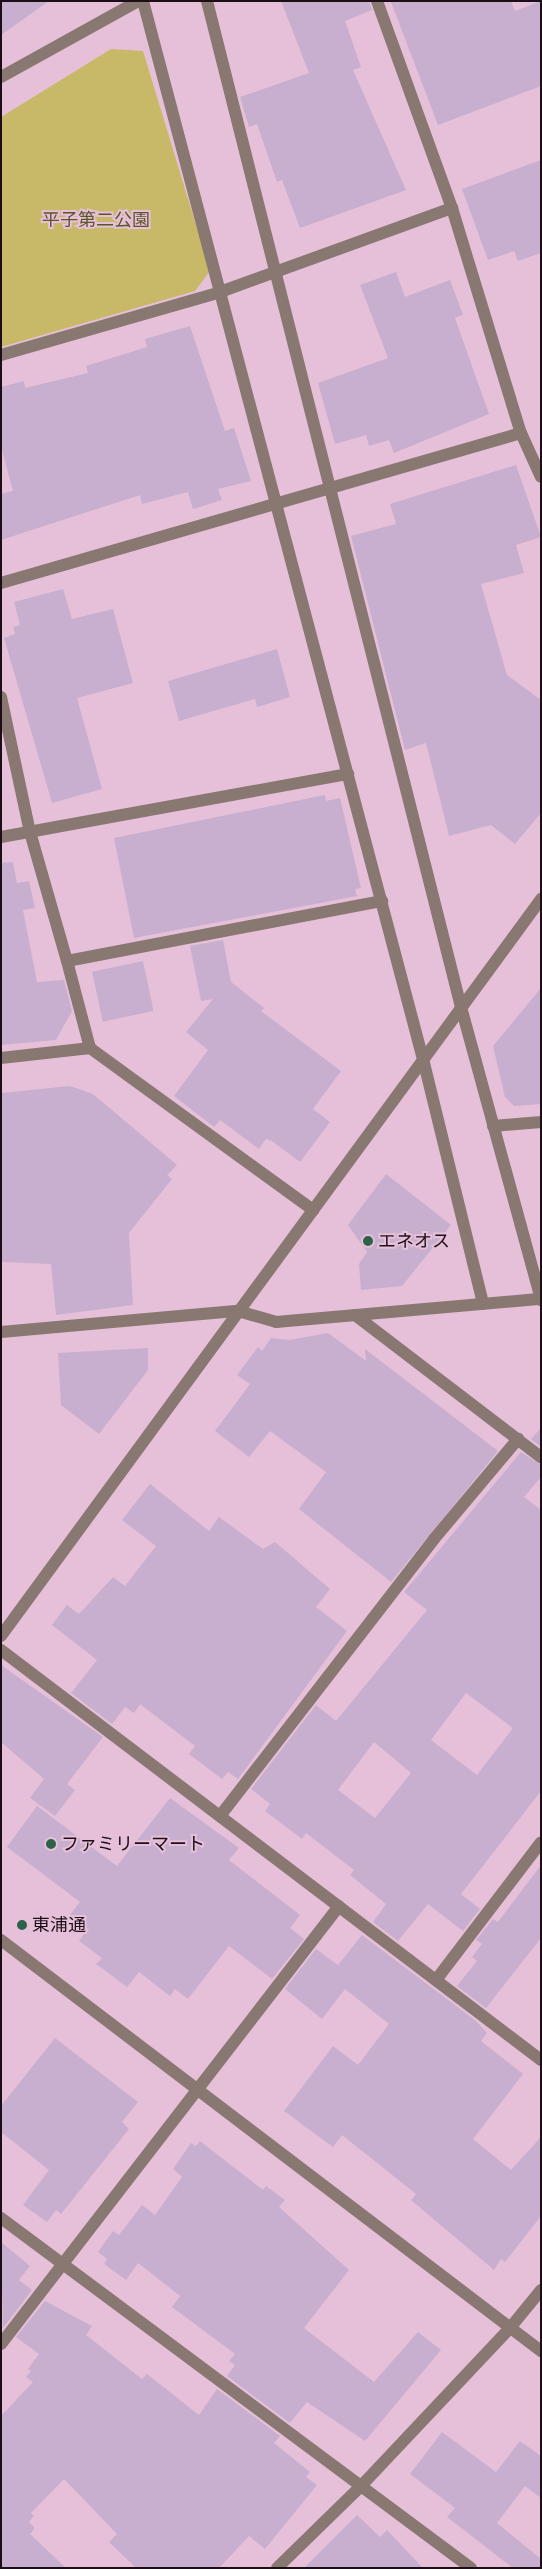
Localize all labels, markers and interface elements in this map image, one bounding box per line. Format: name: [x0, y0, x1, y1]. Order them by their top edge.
park label: 平子第二公園: [42, 209, 150, 231]
place label: エネオス: [378, 1230, 450, 1252]
marker: エネオス: [362, 1235, 374, 1247]
place label: ファミリーマート: [61, 1833, 205, 1855]
marker: ファミリーマート: [45, 1838, 57, 1850]
place label: 東浦通: [32, 1914, 86, 1936]
marker: 東浦通: [16, 1919, 28, 1931]

